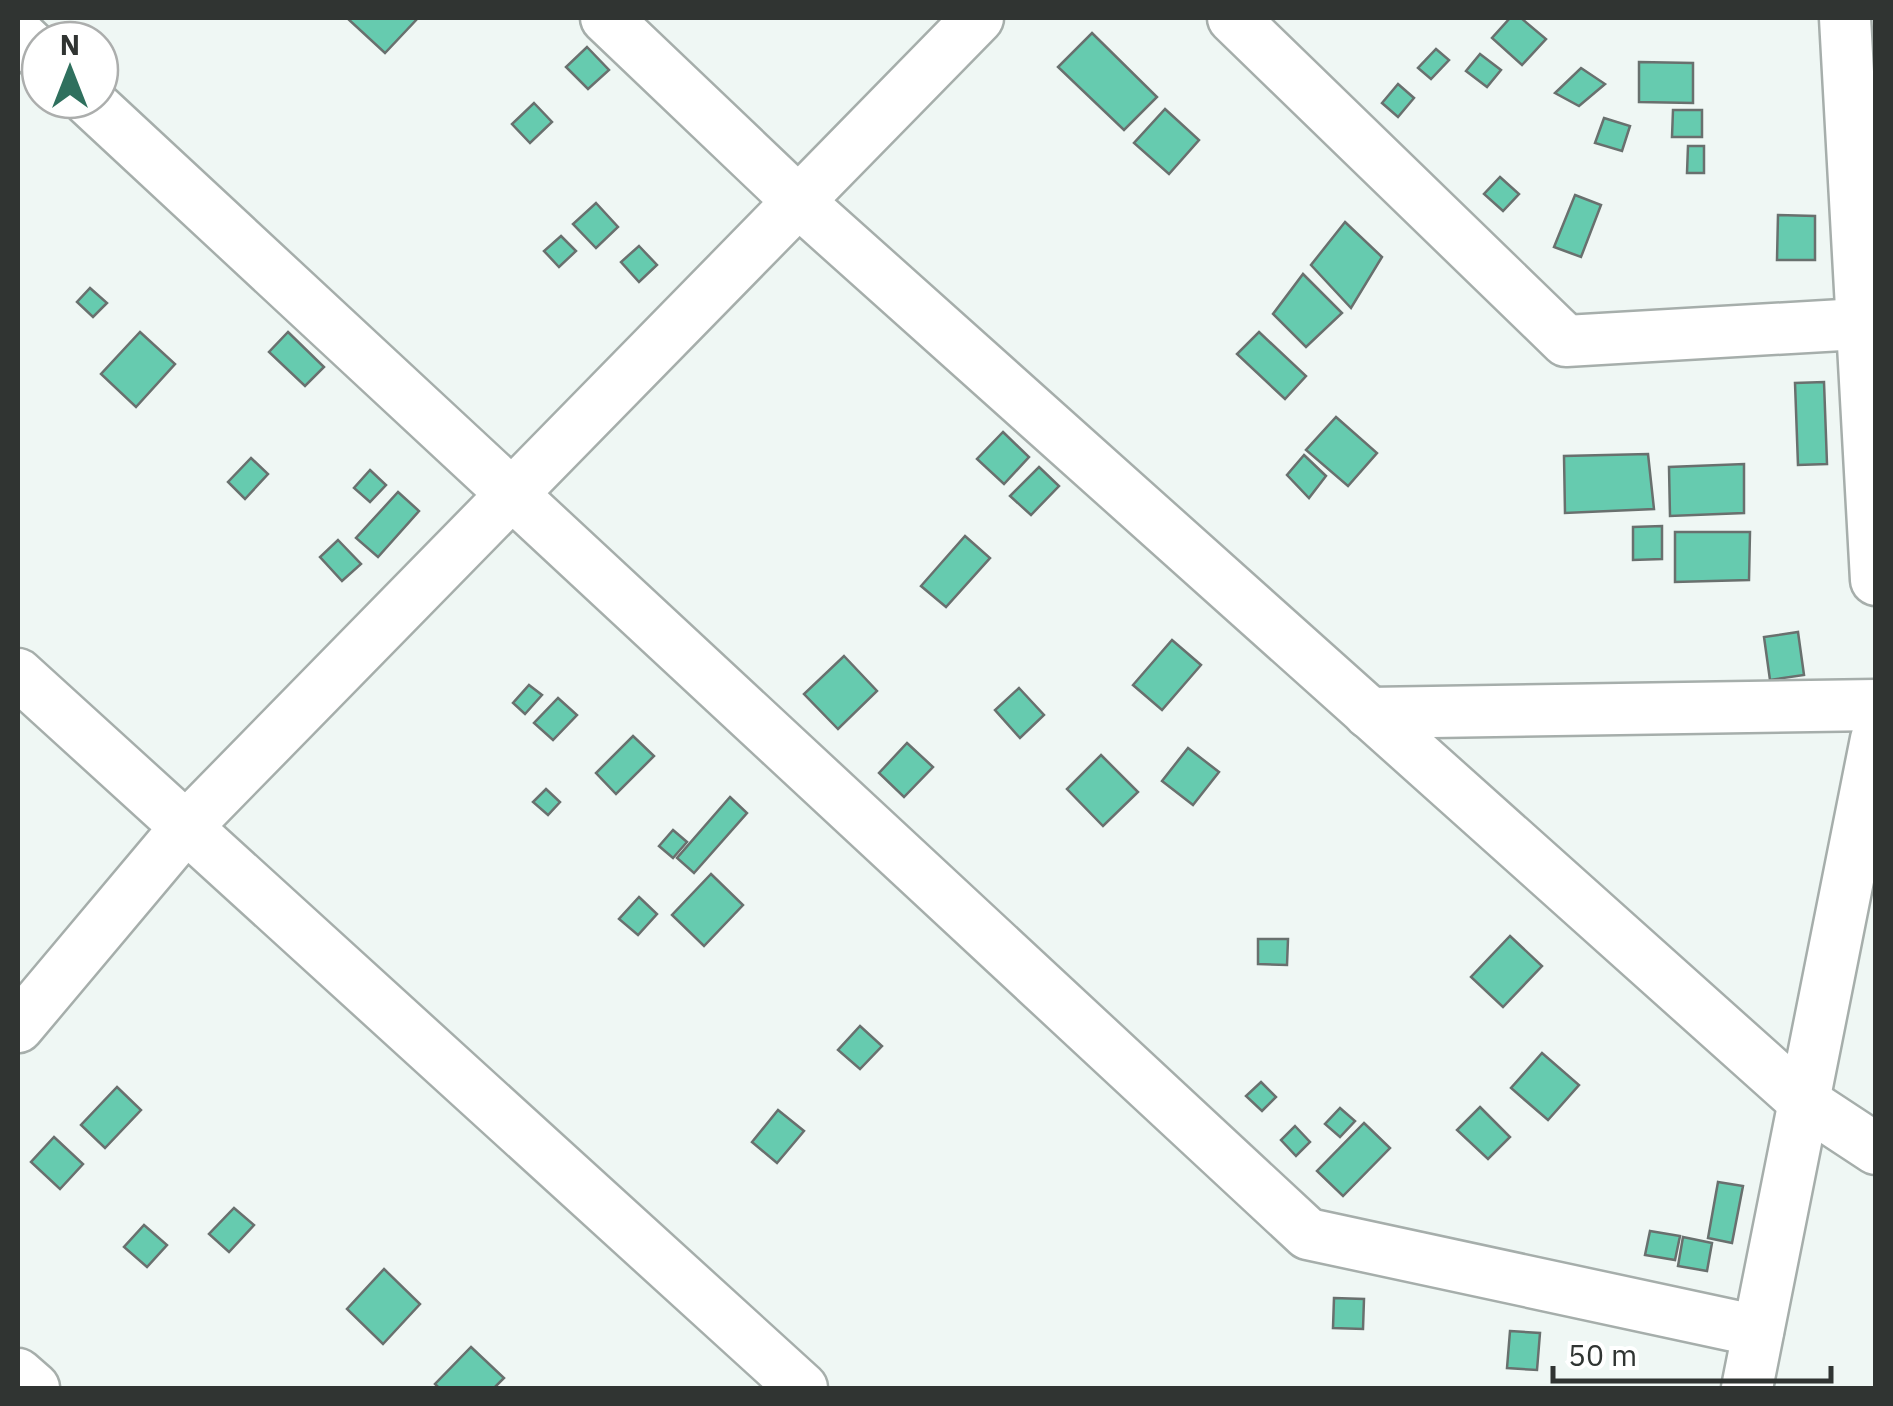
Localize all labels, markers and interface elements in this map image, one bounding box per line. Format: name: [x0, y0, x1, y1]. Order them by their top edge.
north arrow: [20, 20, 120, 120]
text: N: [60, 26, 80, 63]
scale bar: [1553, 1321, 1830, 1383]
text: 50 m: [1568, 1335, 1637, 1374]

